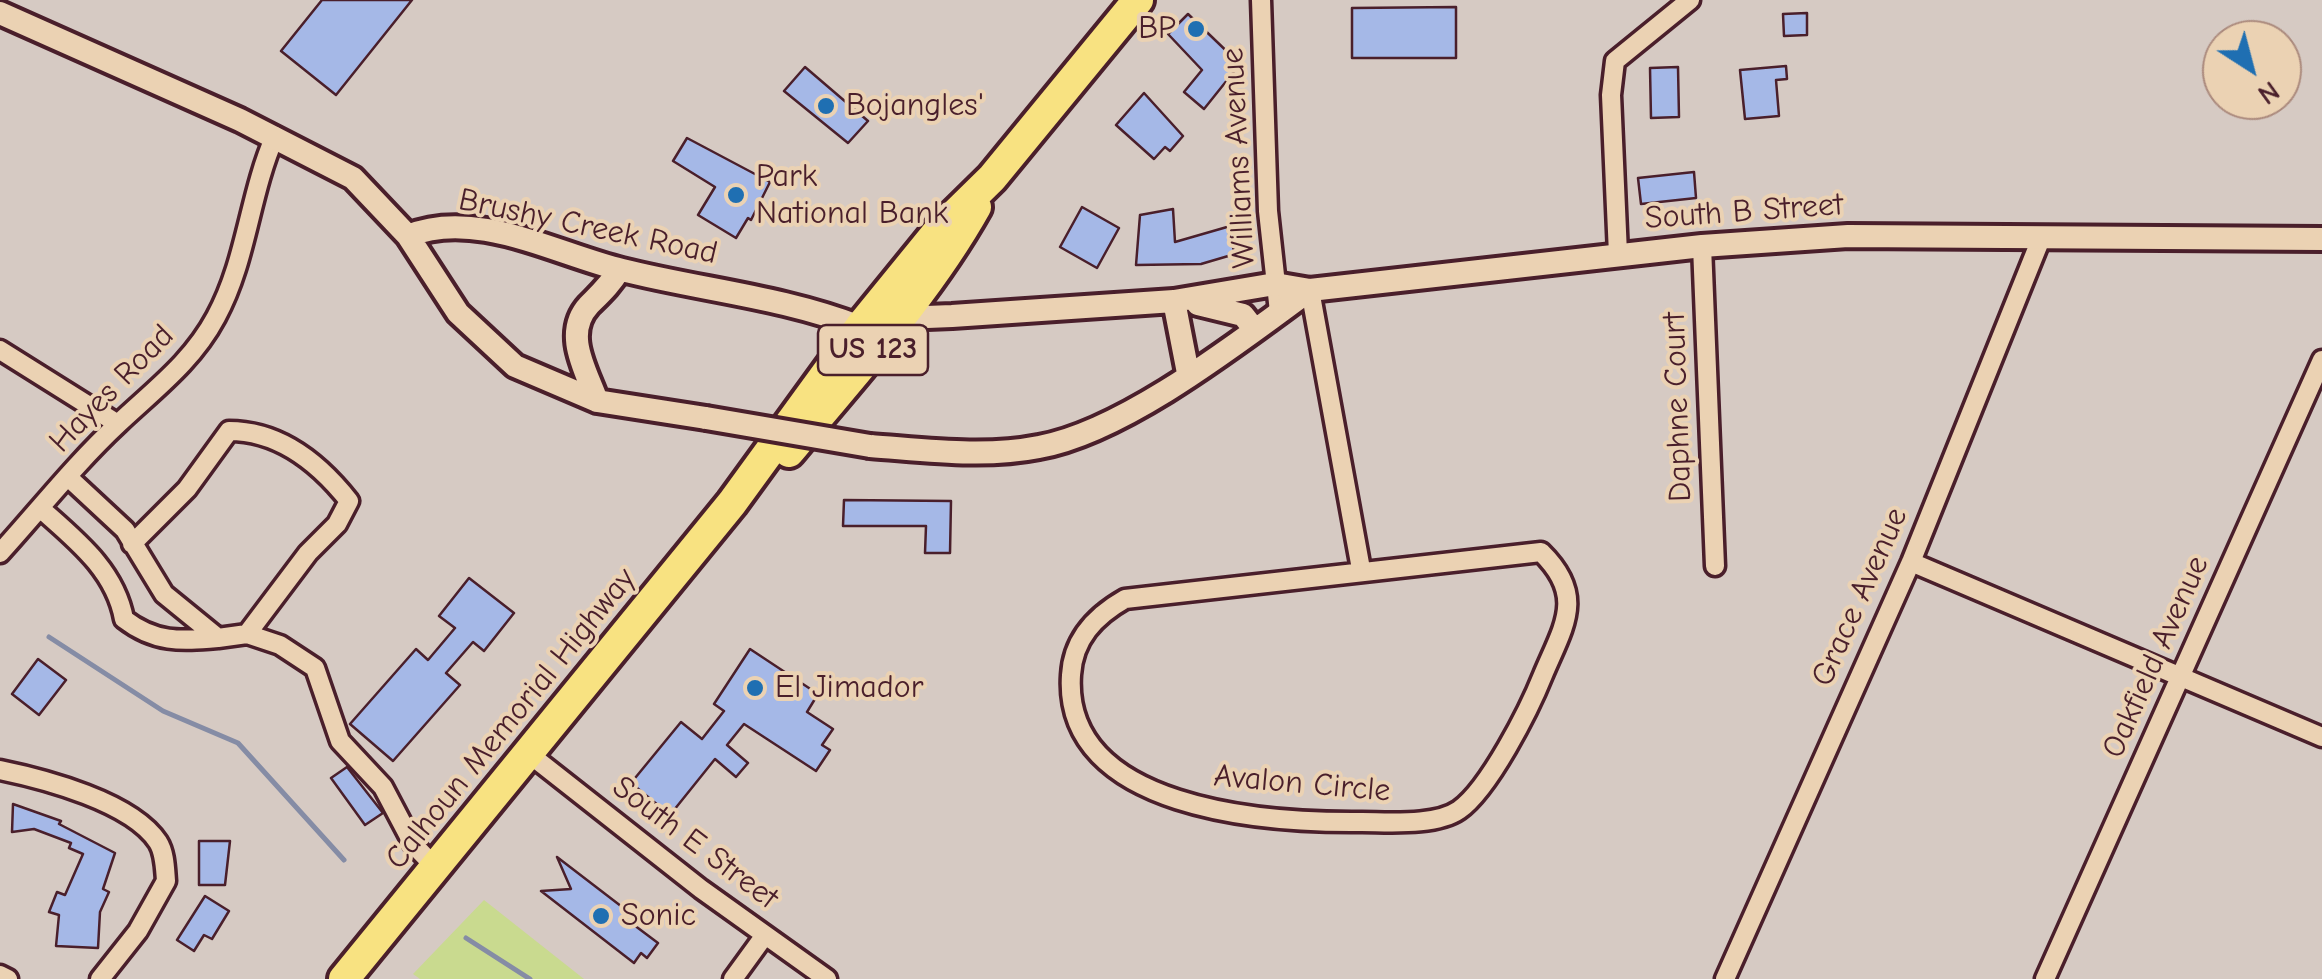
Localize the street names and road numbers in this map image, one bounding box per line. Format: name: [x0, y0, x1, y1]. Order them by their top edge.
street label: Williams Avenue: [1214, 47, 1264, 269]
street label: Brushy Creek Road: [455, 181, 721, 273]
street label: South B Street: [1644, 186, 1844, 238]
street label: Daphne Court: [1655, 311, 1701, 503]
street label: Hayes Road: [42, 317, 182, 461]
road number: US 123: [818, 325, 928, 375]
street label: Grace Avenue: [1804, 502, 1916, 692]
street label: Oakfield Avenue: [2094, 550, 2218, 764]
street label: Calhoun Memorial Highway: [378, 561, 644, 877]
street label: Avalon Circle: [1212, 757, 1392, 811]
street label: South E Street: [604, 768, 786, 918]

